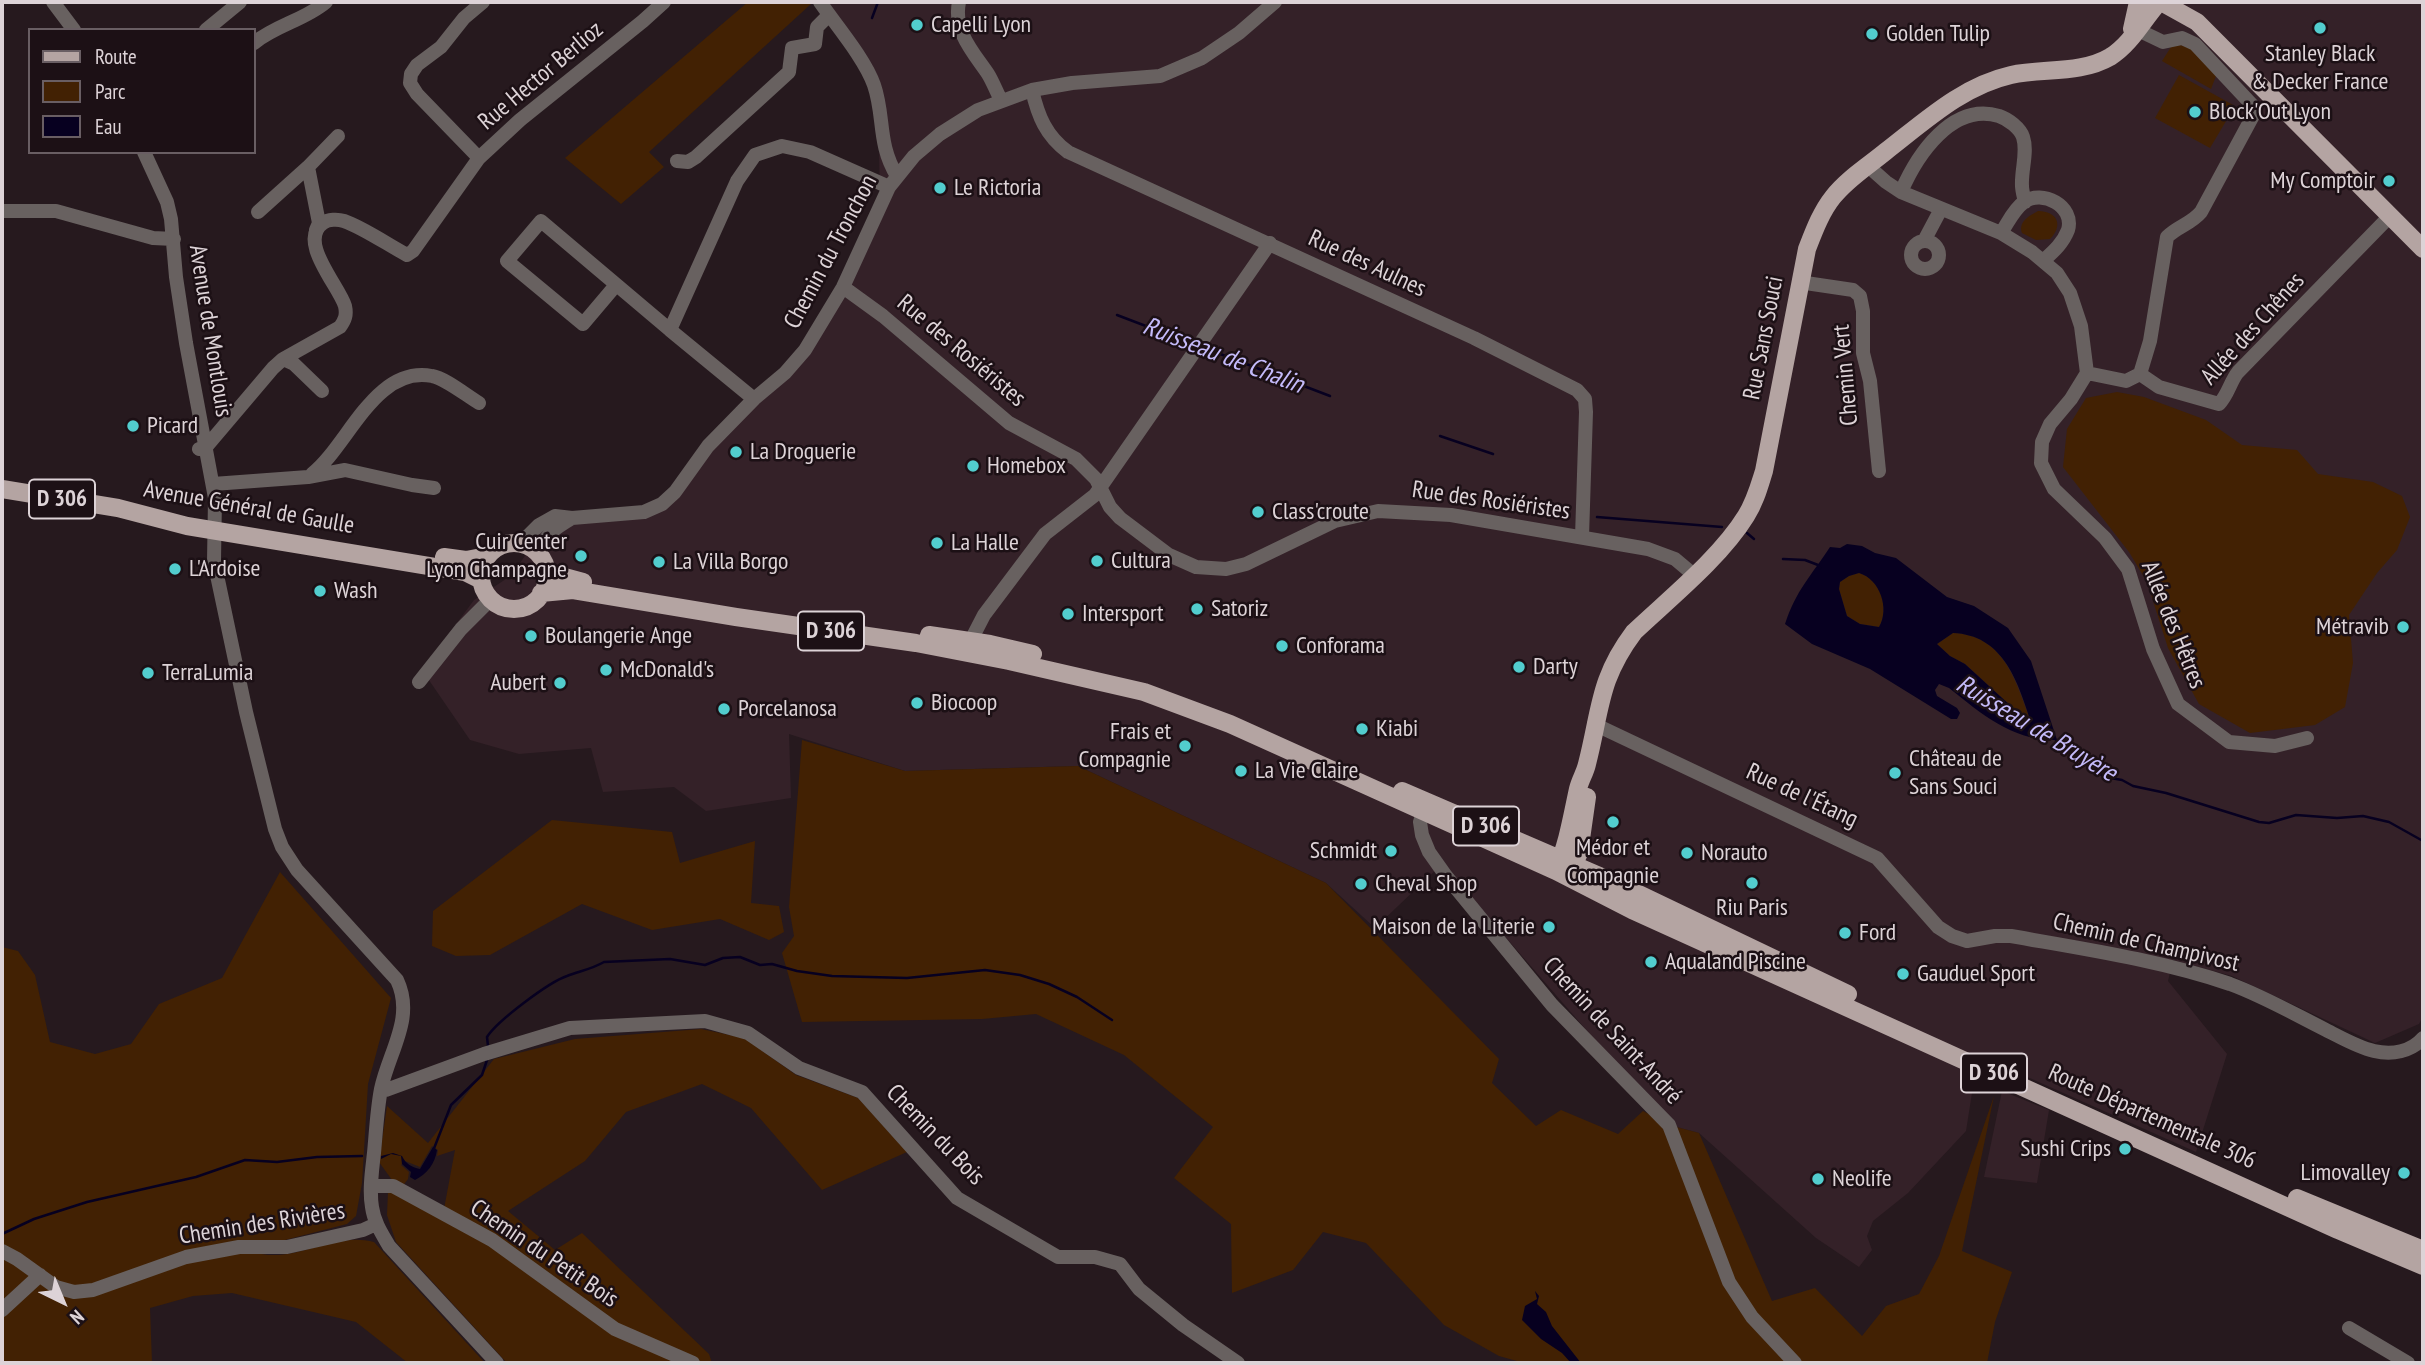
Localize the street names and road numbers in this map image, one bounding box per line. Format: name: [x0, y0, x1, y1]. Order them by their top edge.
street label: Rue Hector Berlioz: [473, 16, 609, 136]
street label: Chemin du Tronchon: [778, 170, 884, 334]
street label: Rue des Aulnes: [1304, 224, 1430, 304]
street label: Avenue de Montlouis: [182, 243, 238, 419]
street label: Allée des Chênes: [2195, 267, 2311, 391]
street label: Rue Sans Souci: [1738, 274, 1790, 402]
street label: Rue des Rosiéristes: [891, 289, 1031, 413]
street label: Chemin Vert: [1827, 323, 1865, 427]
street label: Avenue Général de Gaulle: [142, 475, 356, 541]
street label: Rue des Rosiéristes: [1410, 476, 1572, 526]
road number: D 306: [29, 480, 95, 519]
street label: Allée des Hêtres: [2134, 557, 2212, 693]
road number: D 306: [798, 611, 864, 650]
street label: Rue de l'Étang: [1742, 758, 1862, 834]
road number: D 306: [1453, 806, 1519, 846]
street label: Chemin de Champivost: [2050, 908, 2242, 978]
street label: Chemin de Saint-André: [1536, 951, 1688, 1111]
road number: D 306: [1961, 1054, 2027, 1092]
street label: Route Départementale 306: [2044, 1058, 2260, 1176]
street label: Chemin du Bois: [880, 1079, 990, 1191]
street label: Chemin du Petit Bois: [465, 1194, 623, 1314]
street label: Chemin des Rivières: [177, 1197, 347, 1251]

